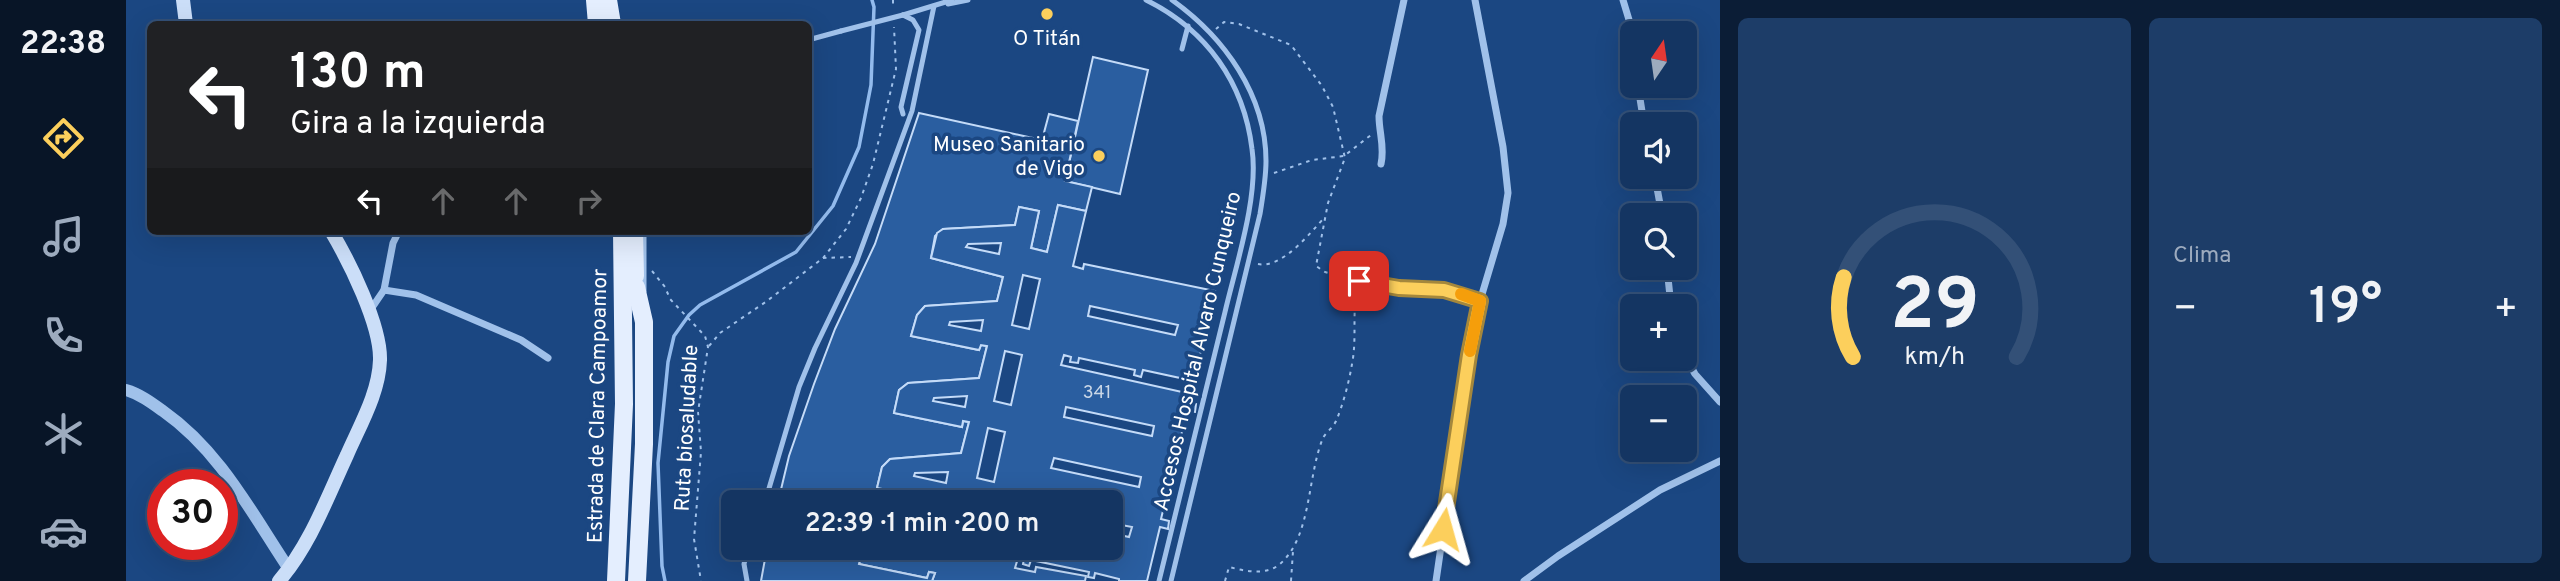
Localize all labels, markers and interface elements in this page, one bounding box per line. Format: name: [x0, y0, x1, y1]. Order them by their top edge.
marker: O Titán: [1039, 6, 1055, 22]
north arrow: [1620, 21, 1698, 98]
map controls: [1620, 21, 1697, 462]
text: 22:38: [20, 25, 106, 65]
place label: O Titán: [1013, 26, 1081, 53]
text: 130 m: [290, 44, 426, 106]
icon: left: [175, 49, 266, 140]
text: Gira a la izquierda: [290, 105, 546, 145]
button: sound: [1620, 112, 1697, 189]
icon: directions: [39, 114, 88, 163]
place label: Museo Sanitario de Vigo: [933, 132, 1085, 183]
marker: Museo Sanitario de Vigo: [1091, 148, 1107, 164]
icon: left: [351, 182, 389, 220]
icon: ahead: [424, 182, 462, 220]
icon: ahead: [497, 182, 535, 220]
icon: right: [570, 182, 608, 220]
street label: Accesos Hospital Alvaro Cunqueiro: [1149, 189, 1248, 514]
button: search: [1620, 203, 1697, 280]
icon: music: [39, 212, 88, 261]
text: Clima: [2173, 242, 2231, 271]
pin: [1329, 251, 1389, 311]
icon: arrive: [1340, 262, 1378, 300]
text: 29: [1890, 263, 1979, 355]
street label: Estrada de Clara Campoamor: [583, 269, 614, 543]
text: 19°: [2309, 276, 2382, 342]
text: −: [2173, 286, 2198, 335]
text: +: [2493, 286, 2518, 335]
button: +: [1620, 294, 1697, 371]
icon: phone: [39, 311, 88, 360]
text: km/h: [1904, 341, 1965, 373]
street label: Ruta biosaludable: [670, 344, 705, 512]
house number: 341: [1083, 382, 1111, 405]
button: −: [1620, 385, 1697, 462]
icon: climate: [39, 409, 88, 458]
speed limit sign: 30: [147, 469, 238, 560]
position arrow: [1406, 492, 1480, 566]
icon: car: [39, 507, 88, 556]
text: 22:39 · 1 min · 200 m: [805, 508, 1039, 541]

